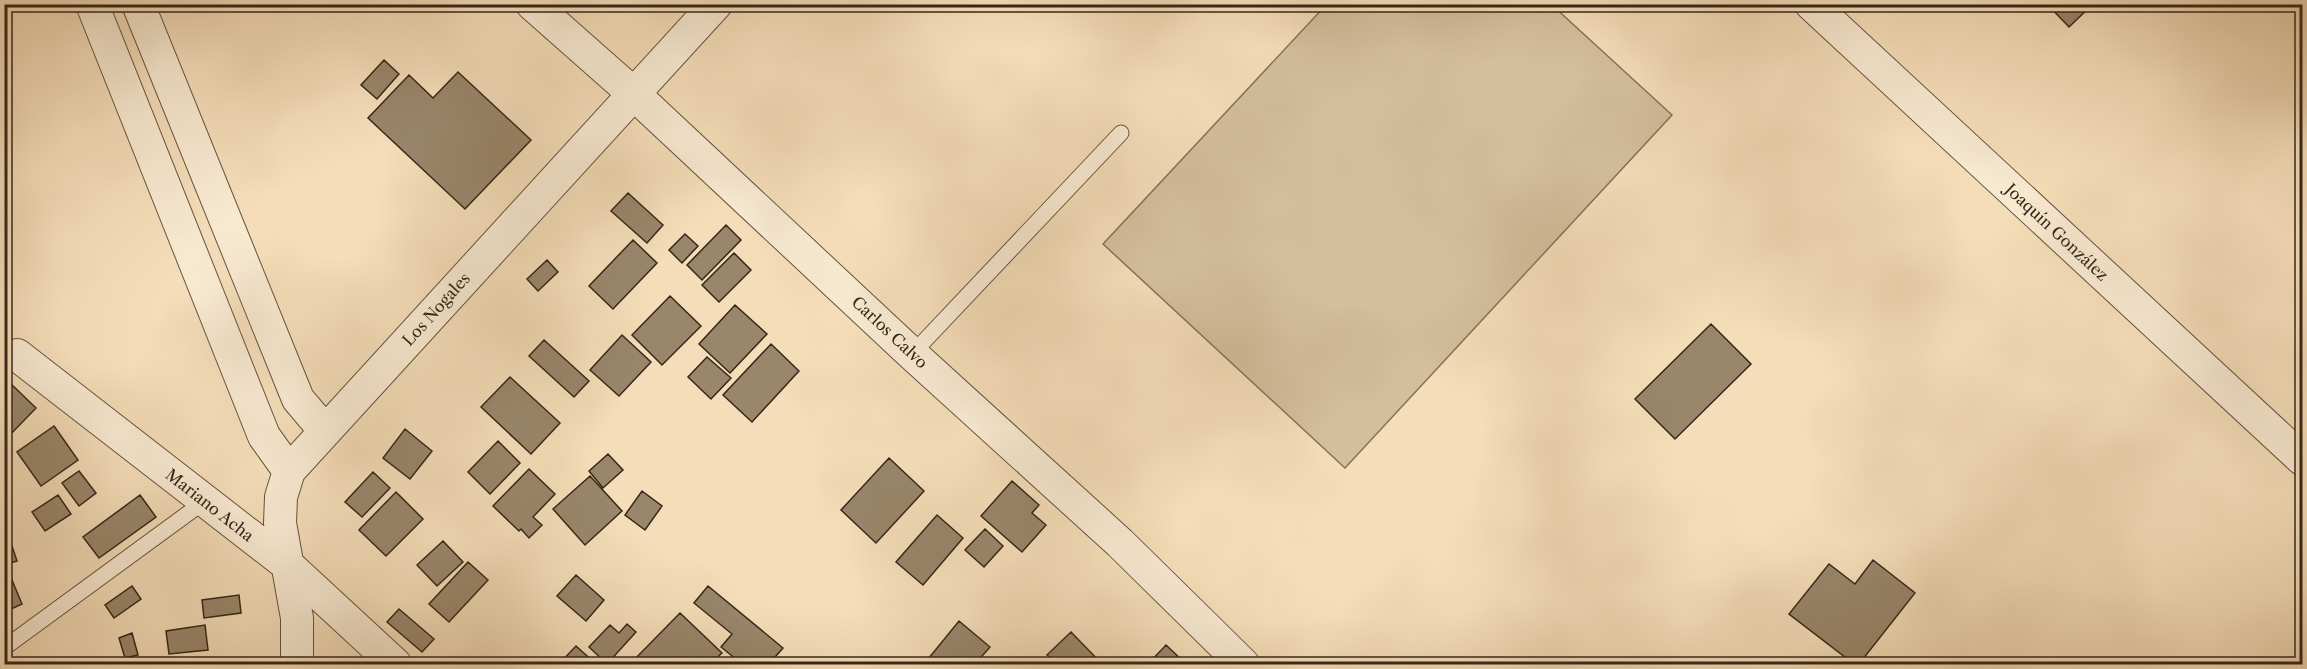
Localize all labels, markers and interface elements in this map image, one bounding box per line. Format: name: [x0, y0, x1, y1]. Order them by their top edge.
street label: Joaquín González: [1999, 177, 2113, 285]
street label: Los Nogales: [398, 268, 474, 350]
street label: Carlos Calvo: [848, 292, 932, 372]
street label: Mariano Acha: [162, 464, 259, 546]

